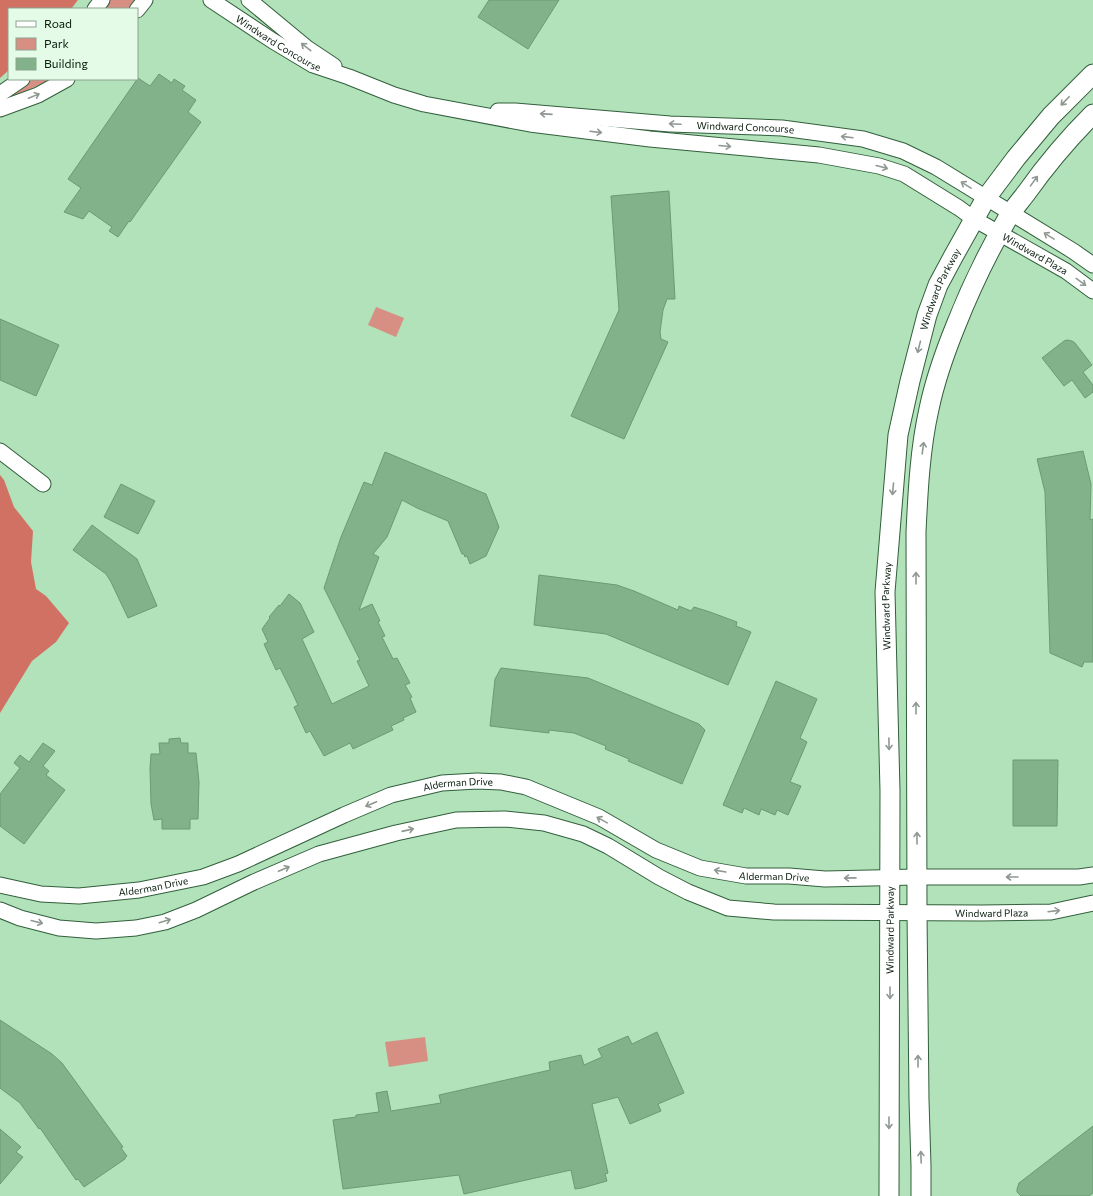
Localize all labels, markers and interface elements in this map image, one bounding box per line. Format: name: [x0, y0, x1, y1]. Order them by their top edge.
legend: [8, 8, 138, 80]
street label: Windward Concourse: [234, 12, 322, 73]
text: Road: [44, 16, 72, 30]
text: Park: [44, 36, 70, 50]
one-way arrow: [301, 42, 312, 51]
text: Building: [44, 56, 88, 70]
one-way arrow: [28, 91, 40, 99]
one-way arrow: [1060, 96, 1070, 106]
one-way arrow: [540, 110, 553, 117]
street label: Windward Concourse: [696, 119, 795, 136]
one-way arrow: [669, 120, 682, 128]
one-way arrow: [589, 129, 602, 136]
one-way arrow: [841, 133, 854, 141]
one-way arrow: [718, 142, 731, 150]
one-way arrow: [875, 164, 888, 172]
one-way arrow: [1030, 176, 1039, 187]
one-way arrow: [961, 181, 972, 189]
street label: Windward Plaza: [1000, 230, 1070, 277]
one-way arrow: [1043, 231, 1055, 239]
street label: Windward Parkway: [917, 246, 963, 331]
one-way arrow: [1075, 278, 1086, 286]
one-way arrow: [914, 341, 922, 354]
one-way arrow: [919, 442, 927, 455]
one-way arrow: [890, 482, 897, 495]
street label: Windward Parkway: [879, 562, 893, 650]
one-way arrow: [912, 572, 920, 585]
one-way arrow: [912, 702, 920, 715]
one-way arrow: [885, 737, 892, 750]
street label: Alderman Drive: [422, 775, 493, 793]
one-way arrow: [365, 800, 377, 808]
one-way arrow: [596, 815, 608, 823]
one-way arrow: [401, 826, 414, 834]
one-way arrow: [913, 832, 921, 845]
one-way arrow: [278, 865, 290, 872]
one-way arrow: [714, 867, 727, 875]
street label: Alderman Drive: [738, 869, 810, 884]
one-way arrow: [1006, 873, 1019, 881]
street label: Alderman Drive: [118, 874, 189, 898]
one-way arrow: [844, 875, 857, 882]
street label: Windward Parkway: [884, 886, 896, 974]
street label: Windward Plaza: [955, 906, 1028, 919]
one-way arrow: [1047, 907, 1060, 915]
one-way arrow: [159, 917, 172, 924]
one-way arrow: [30, 919, 43, 927]
one-way arrow: [886, 986, 894, 999]
one-way arrow: [914, 1055, 922, 1068]
one-way arrow: [885, 1116, 893, 1129]
one-way arrow: [917, 1151, 925, 1164]

